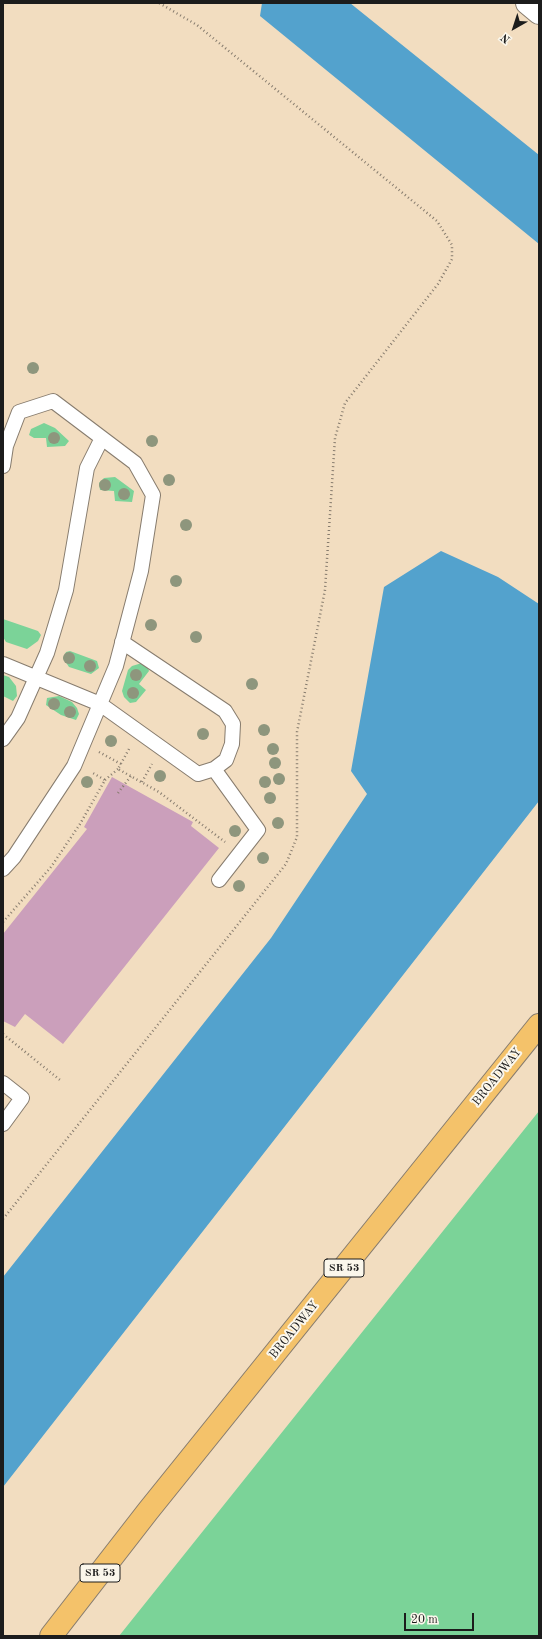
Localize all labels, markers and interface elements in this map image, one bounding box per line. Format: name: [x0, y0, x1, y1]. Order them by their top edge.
north arrow: [494, 8, 534, 48]
text: N: [499, 31, 513, 45]
street label: BROADWAY: [469, 1045, 525, 1109]
road number: SR 53: [324, 1259, 364, 1277]
street label: BROADWAY: [266, 1298, 322, 1362]
road number: SR 53: [80, 1564, 120, 1582]
scale bar: [406, 1605, 476, 1631]
text: 20 m: [411, 1614, 438, 1626]

